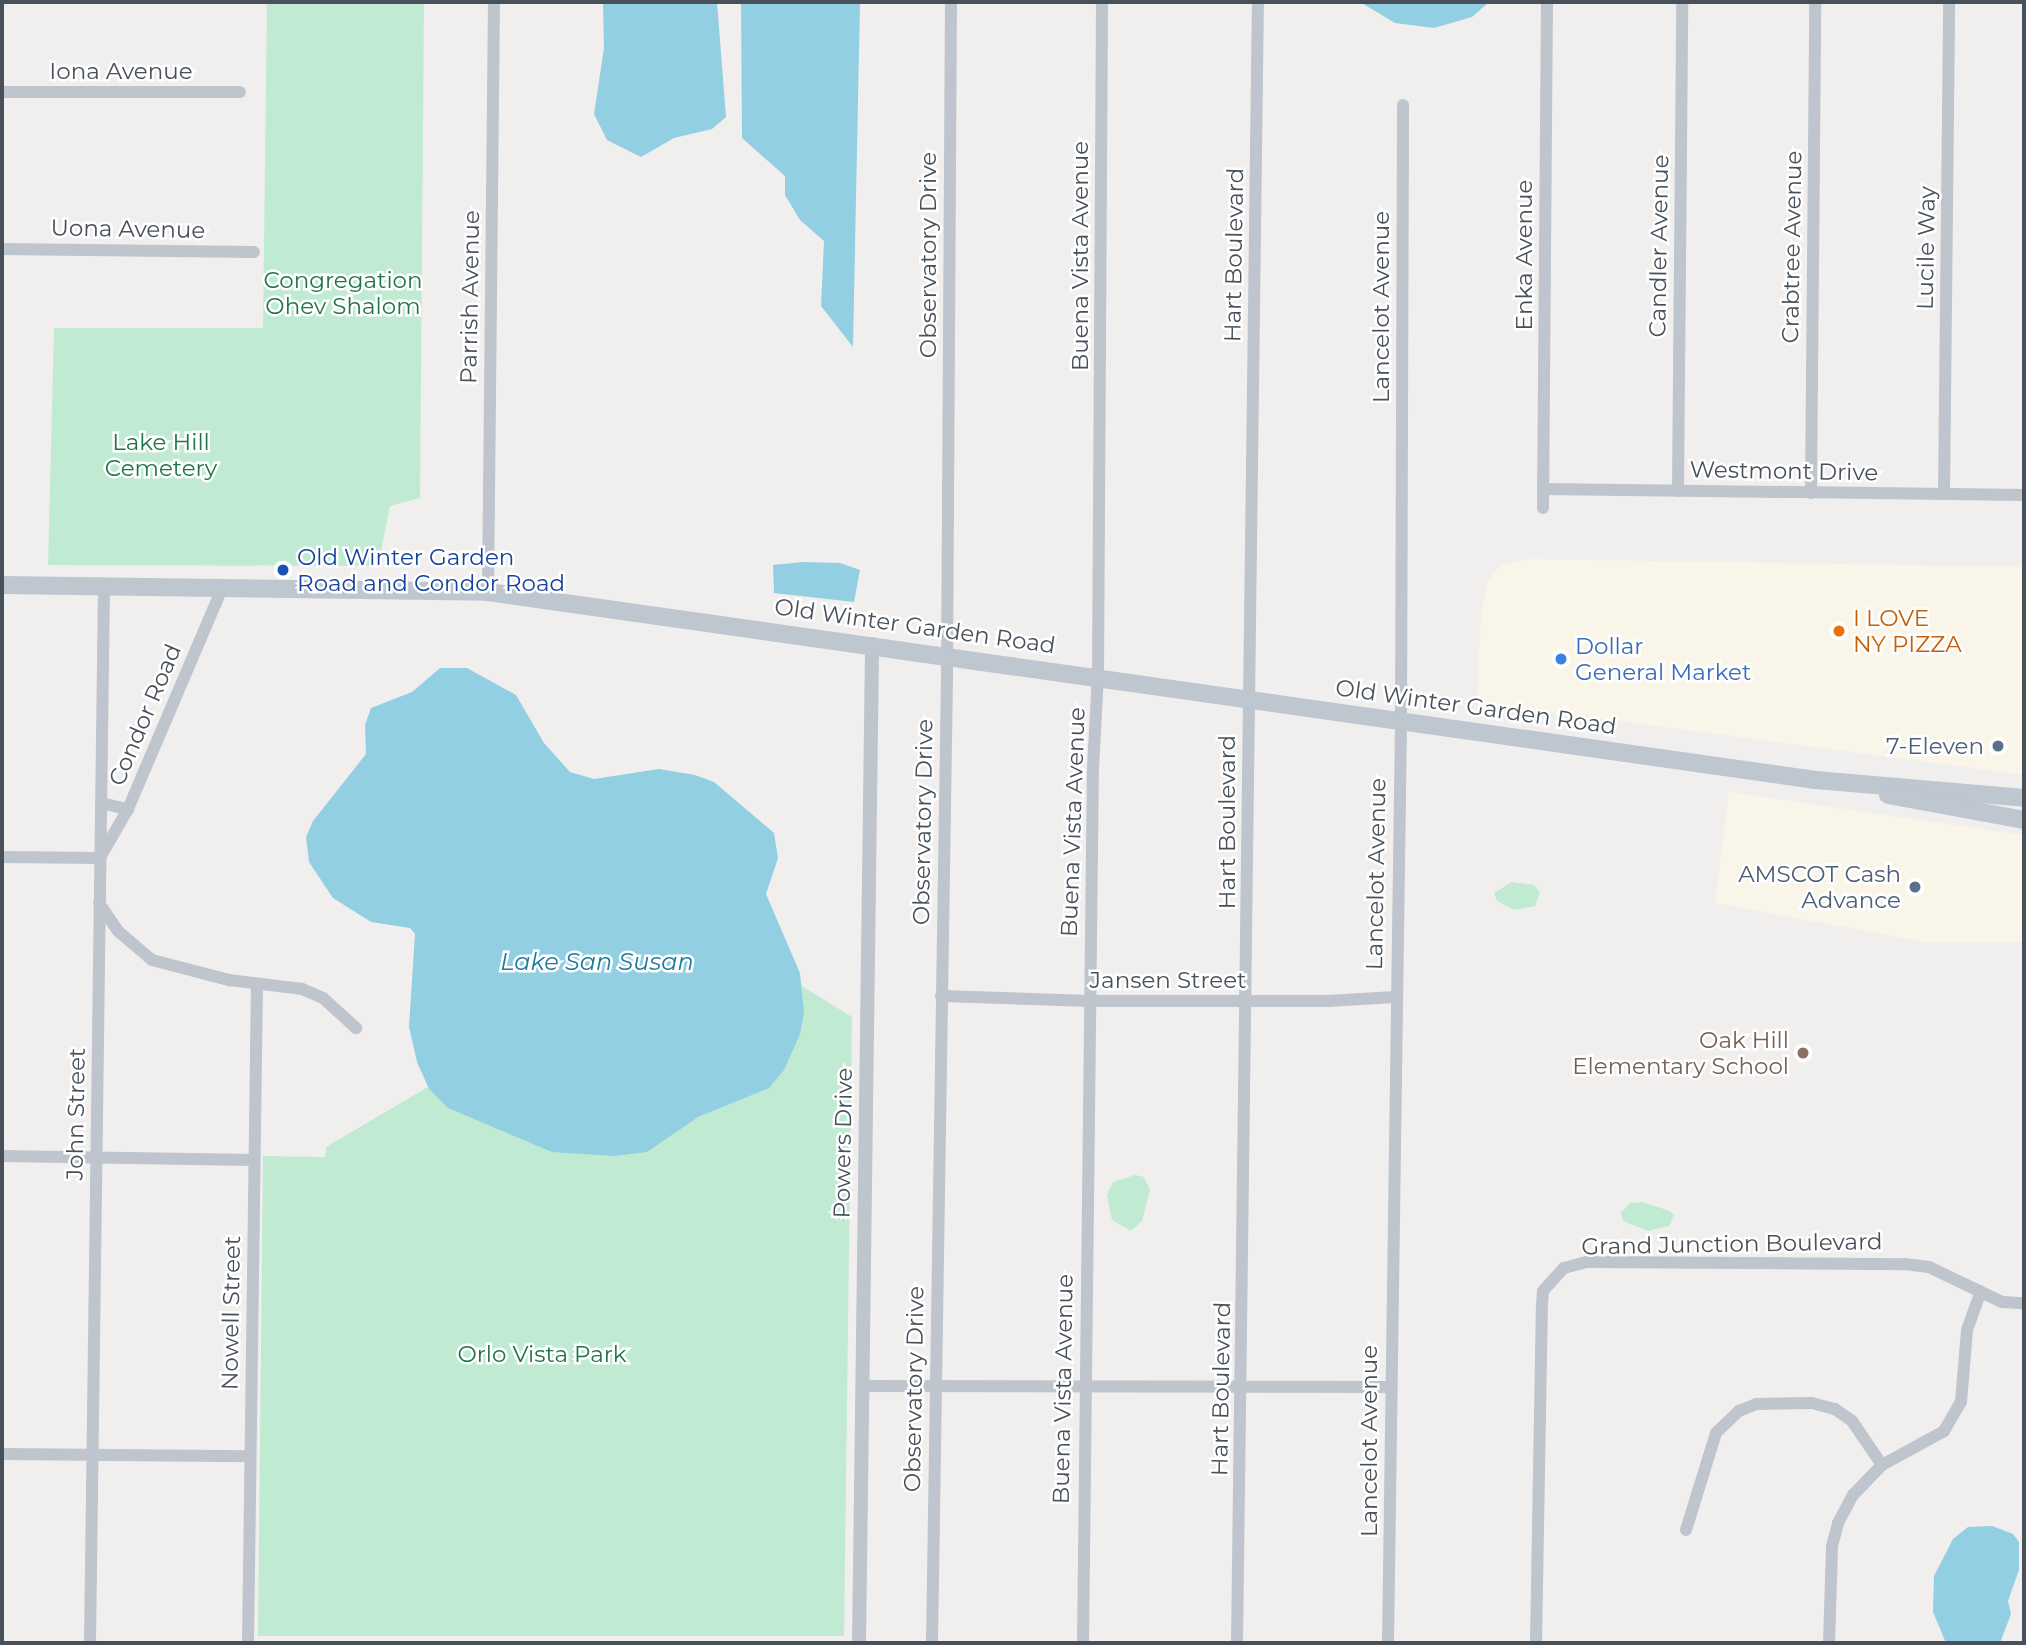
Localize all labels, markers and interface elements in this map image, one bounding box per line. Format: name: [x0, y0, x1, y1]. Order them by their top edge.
street label: Iona Avenue: [49, 57, 193, 85]
street label: Buena Vista Avenue: [1066, 141, 1094, 371]
street label: Crabtree Avenue: [1777, 150, 1807, 344]
street label: Observatory Drive: [914, 152, 942, 358]
street label: Candler Avenue: [1644, 154, 1674, 338]
street label: Hart Boulevard: [1219, 168, 1249, 342]
street label: Enka Avenue: [1510, 180, 1538, 330]
street label: Lucile Way: [1911, 186, 1941, 310]
street label: Parrish Avenue: [455, 210, 485, 384]
street label: Lancelot Avenue: [1367, 211, 1395, 403]
street label: Uona Avenue: [50, 214, 206, 244]
park label: Congregation Ohev Shalom: [263, 266, 423, 320]
park label: Lake Hill Cemetery: [105, 428, 217, 482]
street label: Westmont Drive: [1689, 456, 1879, 486]
place label: Old Winter Garden Road and Condor Road: [297, 543, 565, 597]
marker: Old Winter Garden Road and Condor Road: [275, 562, 291, 578]
street label: Old Winter Garden Road: [773, 593, 1057, 659]
place label: I LOVE NY PIZZA: [1853, 604, 1962, 658]
marker: I LOVE NY PIZZA: [1831, 623, 1847, 639]
place label: Dollar General Market: [1575, 632, 1751, 686]
street label: Condor Road: [103, 640, 187, 790]
marker: Dollar General Market: [1553, 651, 1569, 667]
street label: Old Winter Garden Road: [1334, 674, 1618, 740]
street label: Buena Vista Avenue: [1055, 707, 1091, 937]
street label: Observatory Drive: [907, 719, 939, 925]
place label: 7-Eleven: [1886, 732, 1984, 760]
street label: Hart Boulevard: [1213, 735, 1241, 909]
marker: 7-Eleven: [1990, 738, 2006, 754]
street label: Lancelot Avenue: [1361, 778, 1391, 970]
place label: AMSCOT Cash Advance: [1738, 860, 1901, 914]
marker: AMSCOT Cash Advance: [1907, 879, 1923, 895]
water label: Lake San Susan: [500, 948, 694, 976]
street label: Jansen Street: [1090, 966, 1246, 994]
place label: Oak Hill Elementary School: [1572, 1026, 1789, 1080]
marker: Oak Hill Elementary School: [1795, 1045, 1811, 1061]
street label: John Street: [61, 1047, 91, 1181]
street label: Powers Drive: [828, 1067, 858, 1219]
street label: Grand Junction Boulevard: [1581, 1228, 1883, 1260]
street label: Nowell Street: [216, 1236, 246, 1390]
street label: Buena Vista Avenue: [1047, 1274, 1079, 1504]
street label: Observatory Drive: [898, 1286, 930, 1492]
street label: Hart Boulevard: [1206, 1302, 1236, 1476]
park label: Orlo Vista Park: [457, 1340, 627, 1368]
street label: Lancelot Avenue: [1355, 1345, 1383, 1537]

